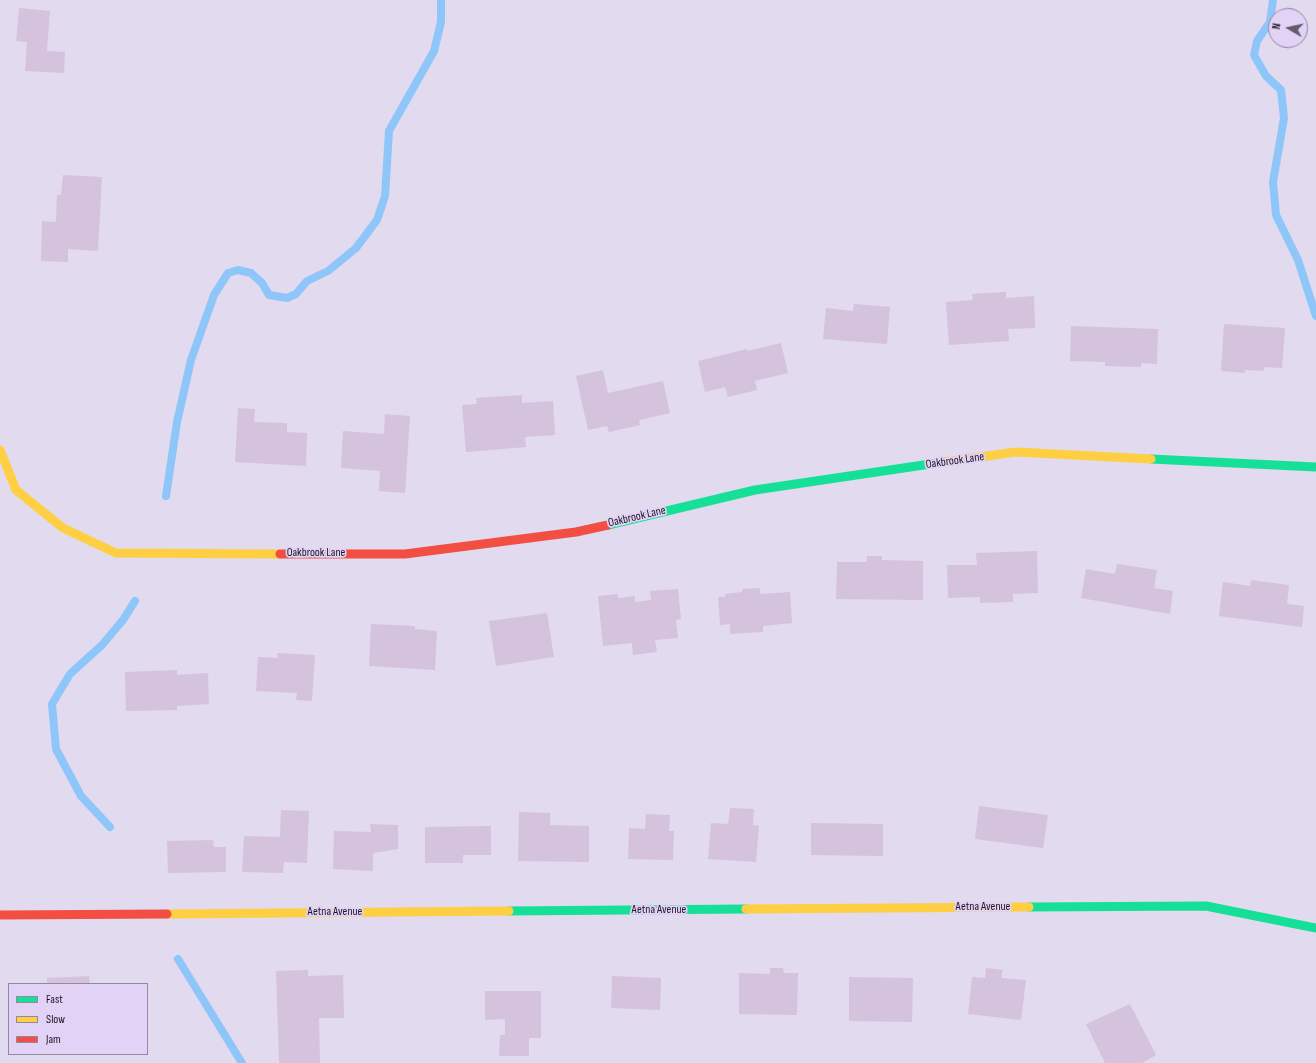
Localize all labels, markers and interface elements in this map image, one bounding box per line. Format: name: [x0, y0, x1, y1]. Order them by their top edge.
north arrow: [1268, 8, 1308, 48]
text: N: [1270, 22, 1284, 30]
street label: Oakbrook Lane: [925, 450, 985, 472]
street label: Oakbrook Lane: [607, 503, 667, 531]
street label: Oakbrook Lane: [287, 546, 345, 560]
street label: Aetna Avenue: [956, 900, 1010, 914]
street label: Aetna Avenue: [632, 903, 686, 917]
street label: Aetna Avenue: [308, 905, 362, 919]
legend: [8, 983, 148, 1055]
text: Fast: [46, 992, 63, 1007]
text: Slow: [46, 1012, 65, 1027]
text: Jam: [46, 1032, 61, 1047]

